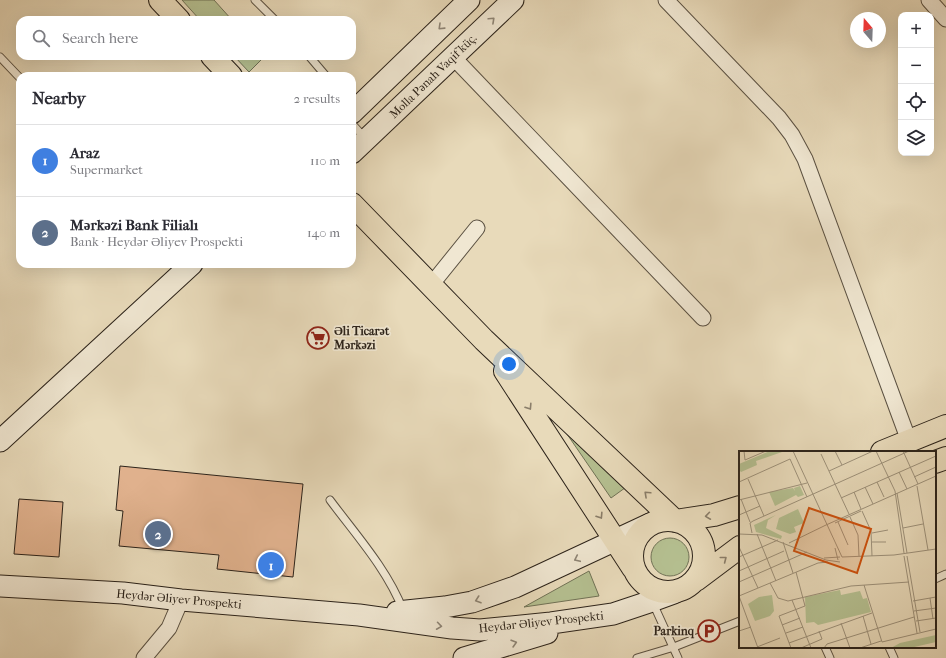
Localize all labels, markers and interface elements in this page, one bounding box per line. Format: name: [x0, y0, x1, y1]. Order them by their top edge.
north arrow: [850, 12, 886, 48]
map controls: [898, 12, 934, 156]
button: +: [898, 12, 934, 48]
search box: [16, 16, 356, 60]
one-way arrow: [487, 17, 495, 25]
one-way arrow: [438, 22, 446, 30]
icon: search: [30, 27, 52, 49]
text: Search here: [62, 29, 138, 47]
street label: Molla Pənah Vaqif küç.: [387, 31, 480, 122]
button: −: [898, 48, 934, 84]
button: locate: [898, 84, 934, 120]
text: Nearby: [32, 88, 86, 108]
text: 2 results: [294, 91, 340, 106]
button: layers: [898, 120, 934, 156]
text: Araz: [70, 144, 100, 162]
text: 1: [43, 153, 47, 168]
text: 110 m: [310, 153, 340, 168]
text: Supermarket: [70, 162, 143, 177]
text: Mərkəzi Bank Filialı: [70, 216, 198, 234]
text: 2: [42, 225, 48, 240]
text: 140 m: [307, 225, 340, 240]
text: Bank · Heydər Əliyev Prospekti: [70, 234, 243, 249]
place label: Əli Ticarət Mərkəzi: [333, 324, 390, 352]
supermarket icon: Əli Ticarət Mərkəzi: [305, 325, 331, 351]
your location: [499, 354, 519, 374]
one-way arrow: [524, 403, 531, 410]
inset map: [739, 451, 936, 648]
one-way arrow: [644, 491, 652, 499]
one-way arrow: [705, 511, 711, 520]
one-way arrow: [595, 512, 603, 519]
pin: 2: [145, 519, 171, 549]
pin: 1: [258, 550, 284, 580]
one-way arrow: [573, 554, 581, 562]
one-way arrow: [719, 556, 726, 563]
street label: Heydər Əliyev Prospekti: [116, 587, 243, 611]
one-way arrow: [475, 595, 482, 603]
street label: Heydər Əliyev Prospekti: [478, 608, 605, 636]
parking icon: Parkinq: [696, 618, 722, 644]
one-way arrow: [436, 621, 442, 630]
place label: Parkinq: [653, 624, 695, 639]
one-way arrow: [511, 639, 518, 648]

